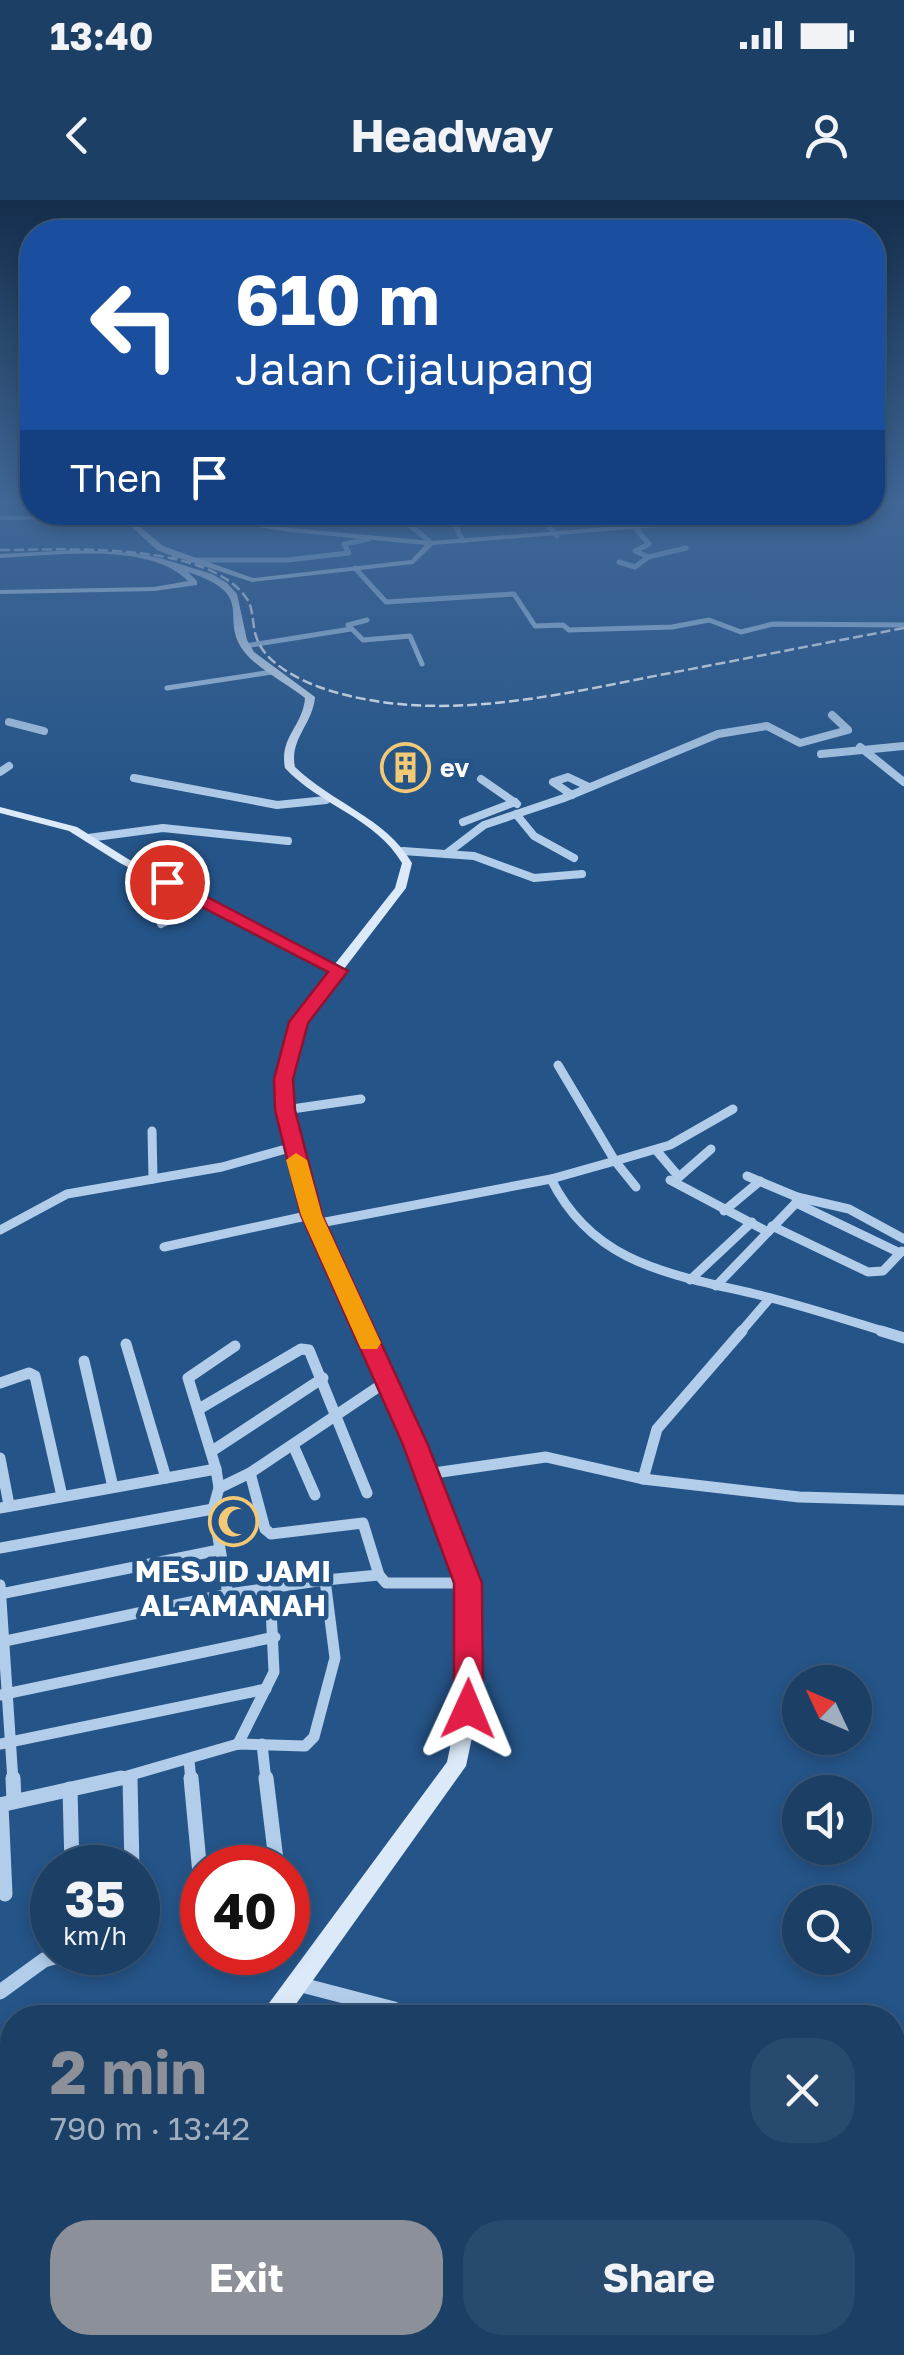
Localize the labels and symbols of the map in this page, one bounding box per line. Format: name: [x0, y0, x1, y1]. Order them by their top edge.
building icon: ev: [379, 741, 431, 793]
place label: ev: [440, 752, 469, 783]
pin: [125, 840, 210, 925]
mosque icon: MESJID JAMI AL-AMANAH: [207, 1496, 259, 1548]
place label: MESJID JAMI AL-AMANAH: [135, 1553, 331, 1623]
position arrow: [416, 1657, 520, 1761]
north arrow: [782, 1665, 872, 1755]
speed limit sign: 40: [180, 1845, 310, 1975]

